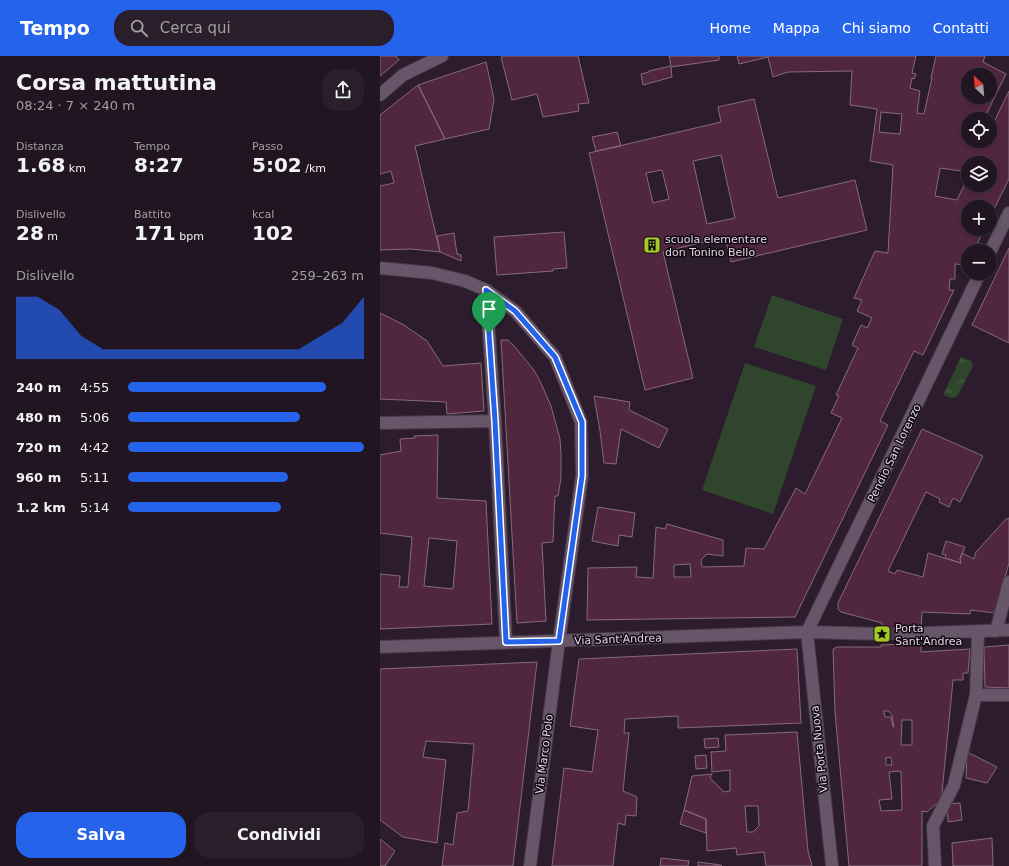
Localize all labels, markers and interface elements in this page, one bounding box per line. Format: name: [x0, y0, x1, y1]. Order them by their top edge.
search box: [114, 10, 394, 46]
text: Tempo: [20, 17, 90, 39]
icon: search: [128, 17, 150, 39]
text: Cerca qui: [160, 19, 231, 37]
text: Home: [710, 20, 751, 36]
text: Mappa: [773, 20, 820, 36]
text: Chi siamo: [842, 20, 911, 36]
text: Contatti: [933, 20, 989, 36]
north arrow: [961, 68, 997, 104]
map controls: [961, 68, 997, 280]
button: share: [322, 69, 364, 111]
text: Corsa mattutina: [16, 70, 217, 95]
text: 08:24 · 7 × 240 m: [16, 98, 135, 113]
button: locate: [961, 112, 997, 148]
text: Distanza: [16, 140, 64, 153]
text: Tempo: [134, 140, 170, 153]
text: Passo: [252, 140, 283, 153]
text: 1.68: [16, 153, 65, 177]
text: 8:27: [134, 153, 184, 177]
text: 5:02: [252, 153, 302, 177]
button: layers: [961, 156, 997, 192]
text: km: [65, 162, 86, 175]
text: /km: [302, 162, 326, 175]
button: +: [961, 200, 997, 236]
text: Dislivello: [16, 208, 66, 221]
text: Battito: [134, 208, 171, 221]
text: kcal: [252, 208, 274, 221]
text: 28: [16, 221, 44, 245]
text: 171: [134, 221, 176, 245]
text: 102: [252, 221, 294, 245]
text: m: [44, 230, 58, 243]
text: bpm: [176, 230, 204, 243]
place label: scuola elementare don Tonino Bello: [665, 233, 767, 259]
building icon: scuola elementare don Tonino Bello: [642, 235, 662, 255]
button: −: [961, 244, 997, 280]
text: Dislivello: [16, 268, 75, 283]
text: 259–263 m: [291, 268, 364, 283]
pin: [472, 292, 506, 333]
icon: arrive: [478, 298, 500, 320]
text: 240 m: [16, 380, 61, 395]
text: 4:55: [80, 380, 109, 395]
street label: Pendio San Lorenzo: [865, 402, 924, 504]
text: 480 m: [16, 410, 61, 425]
text: 5:06: [80, 410, 109, 425]
text: 720 m: [16, 440, 61, 455]
text: 4:42: [80, 440, 109, 455]
text: 960 m: [16, 470, 61, 485]
text: 5:11: [80, 470, 109, 485]
text: 1.2 km: [16, 500, 66, 515]
text: 5:14: [80, 500, 109, 515]
place label: Porta Sant'Andrea: [895, 622, 962, 648]
place icon: Porta Sant'Andrea: [872, 624, 892, 644]
street label: Via Sant'Andrea: [574, 631, 662, 648]
street label: Via Porta Nuova: [808, 705, 831, 793]
street label: Via Marco Polo: [533, 713, 556, 795]
button: Salva: [16, 812, 186, 858]
button: Condividi: [194, 812, 364, 858]

